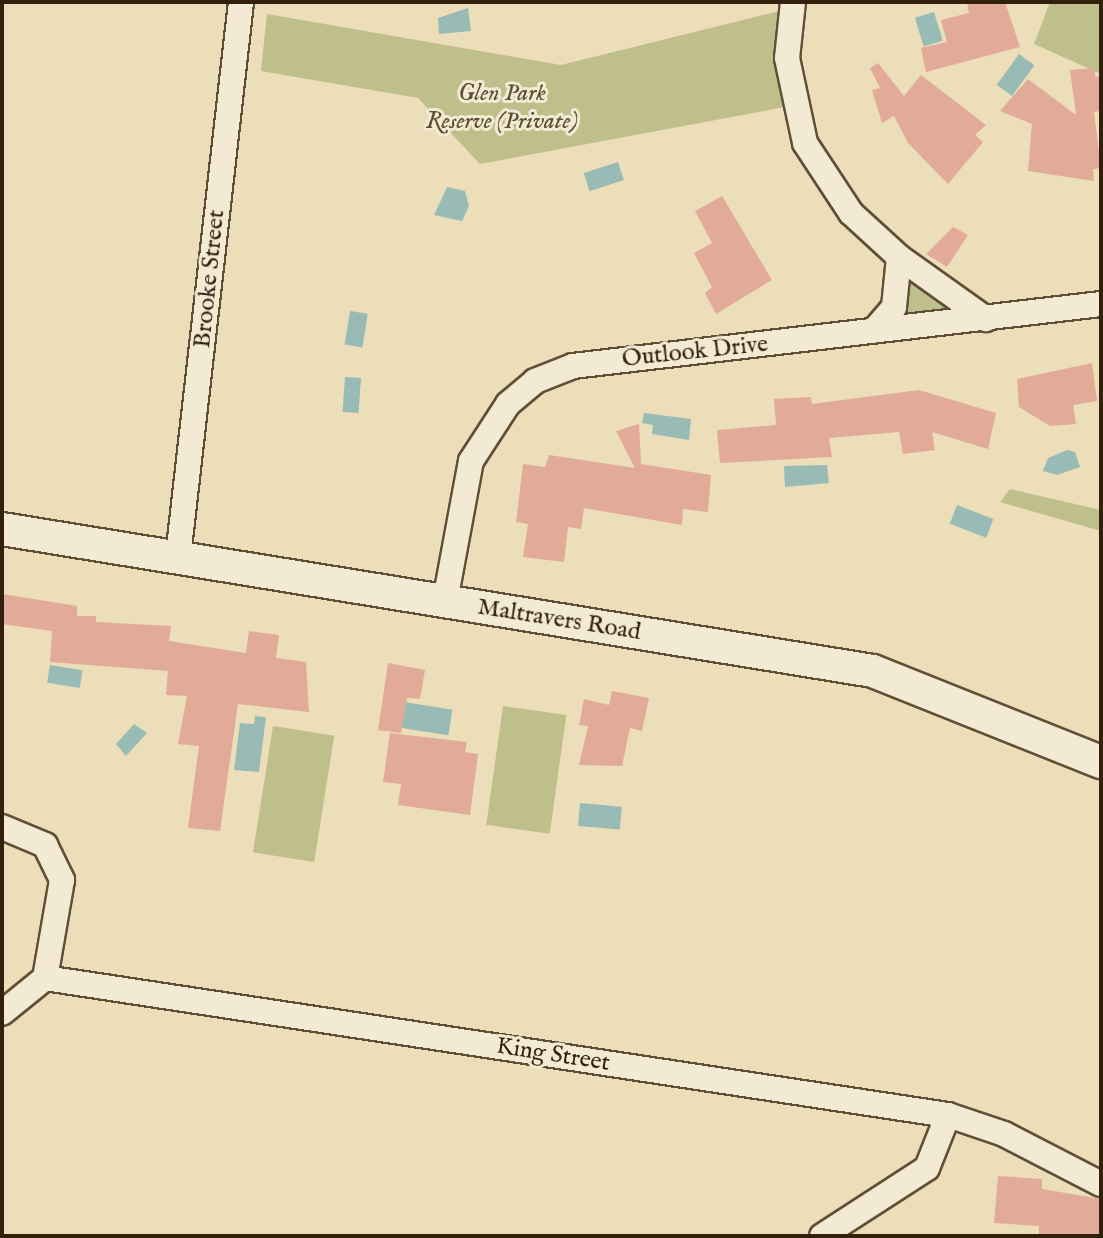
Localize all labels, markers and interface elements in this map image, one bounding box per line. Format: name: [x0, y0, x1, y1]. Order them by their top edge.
park label: Glen Park Reserve (Private): [426, 80, 578, 136]
street label: Brooke Street: [188, 208, 232, 350]
street label: Outlook Drive: [621, 330, 769, 374]
street label: Maltravers Road: [475, 593, 643, 647]
street label: King Street: [494, 1032, 612, 1078]

